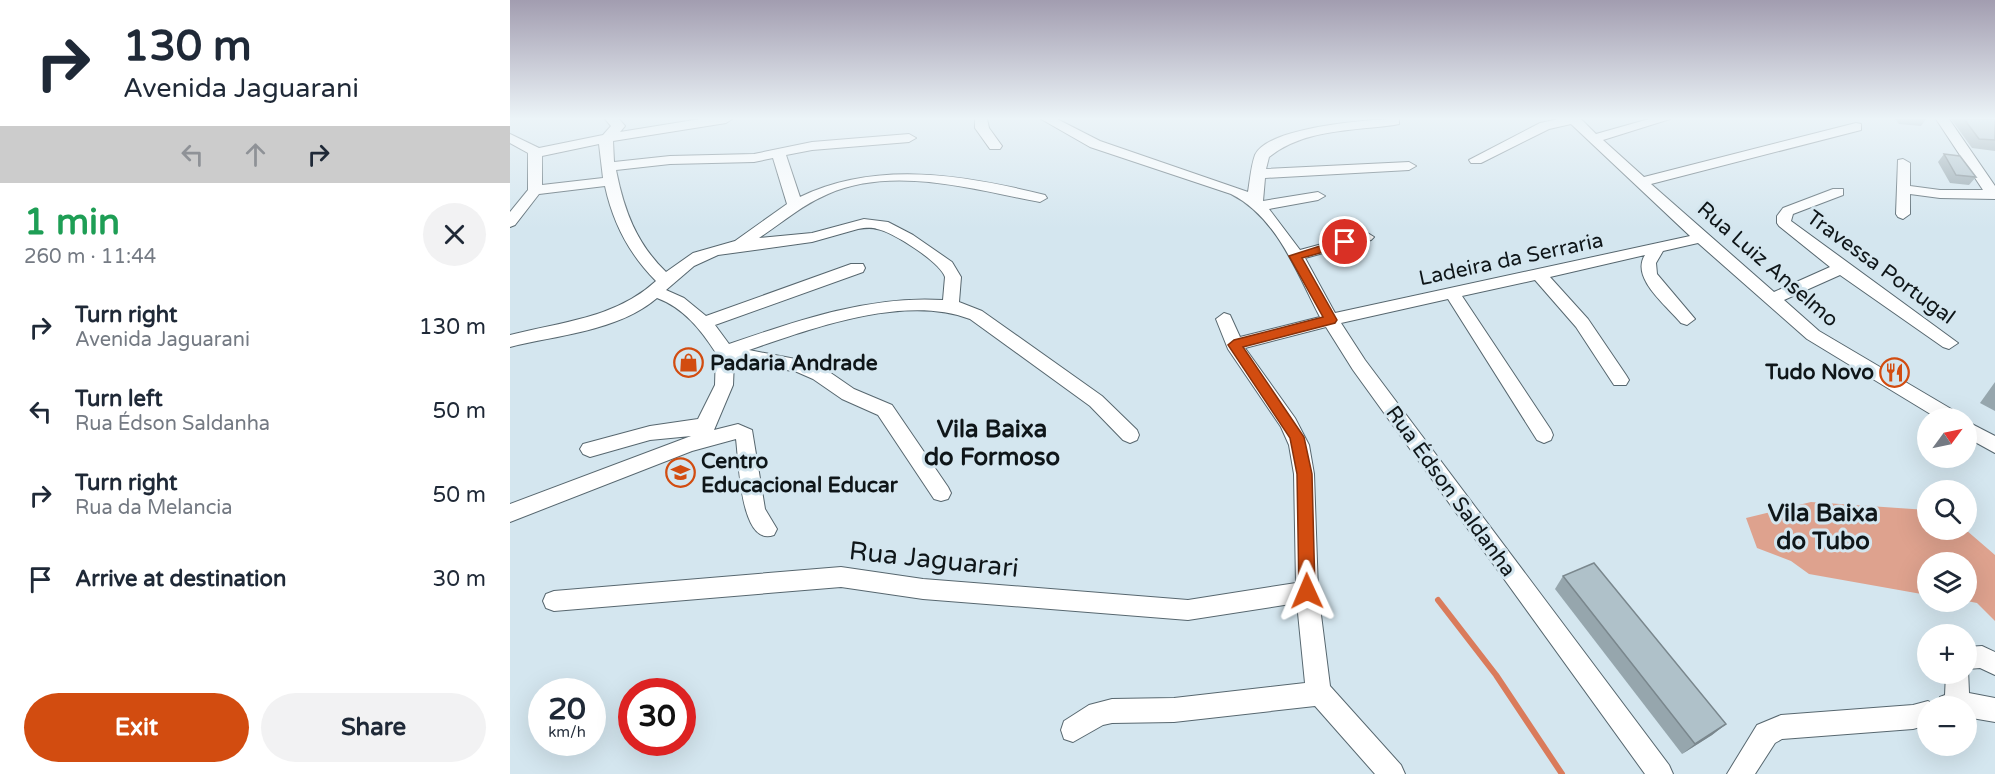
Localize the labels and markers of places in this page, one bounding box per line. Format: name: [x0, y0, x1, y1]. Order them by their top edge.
pin: [1319, 216, 1370, 267]
shop icon: Padaria Andrade: [673, 347, 705, 379]
place label: Padaria Andrade: [710, 351, 878, 376]
restaurant icon: Tudo Novo: [1879, 356, 1911, 388]
place label: Tudo Novo: [1764, 360, 1874, 385]
place label: Centro Educacional Educar: [701, 449, 899, 498]
school or university icon: Centro Educacional Educar: [664, 457, 696, 489]

